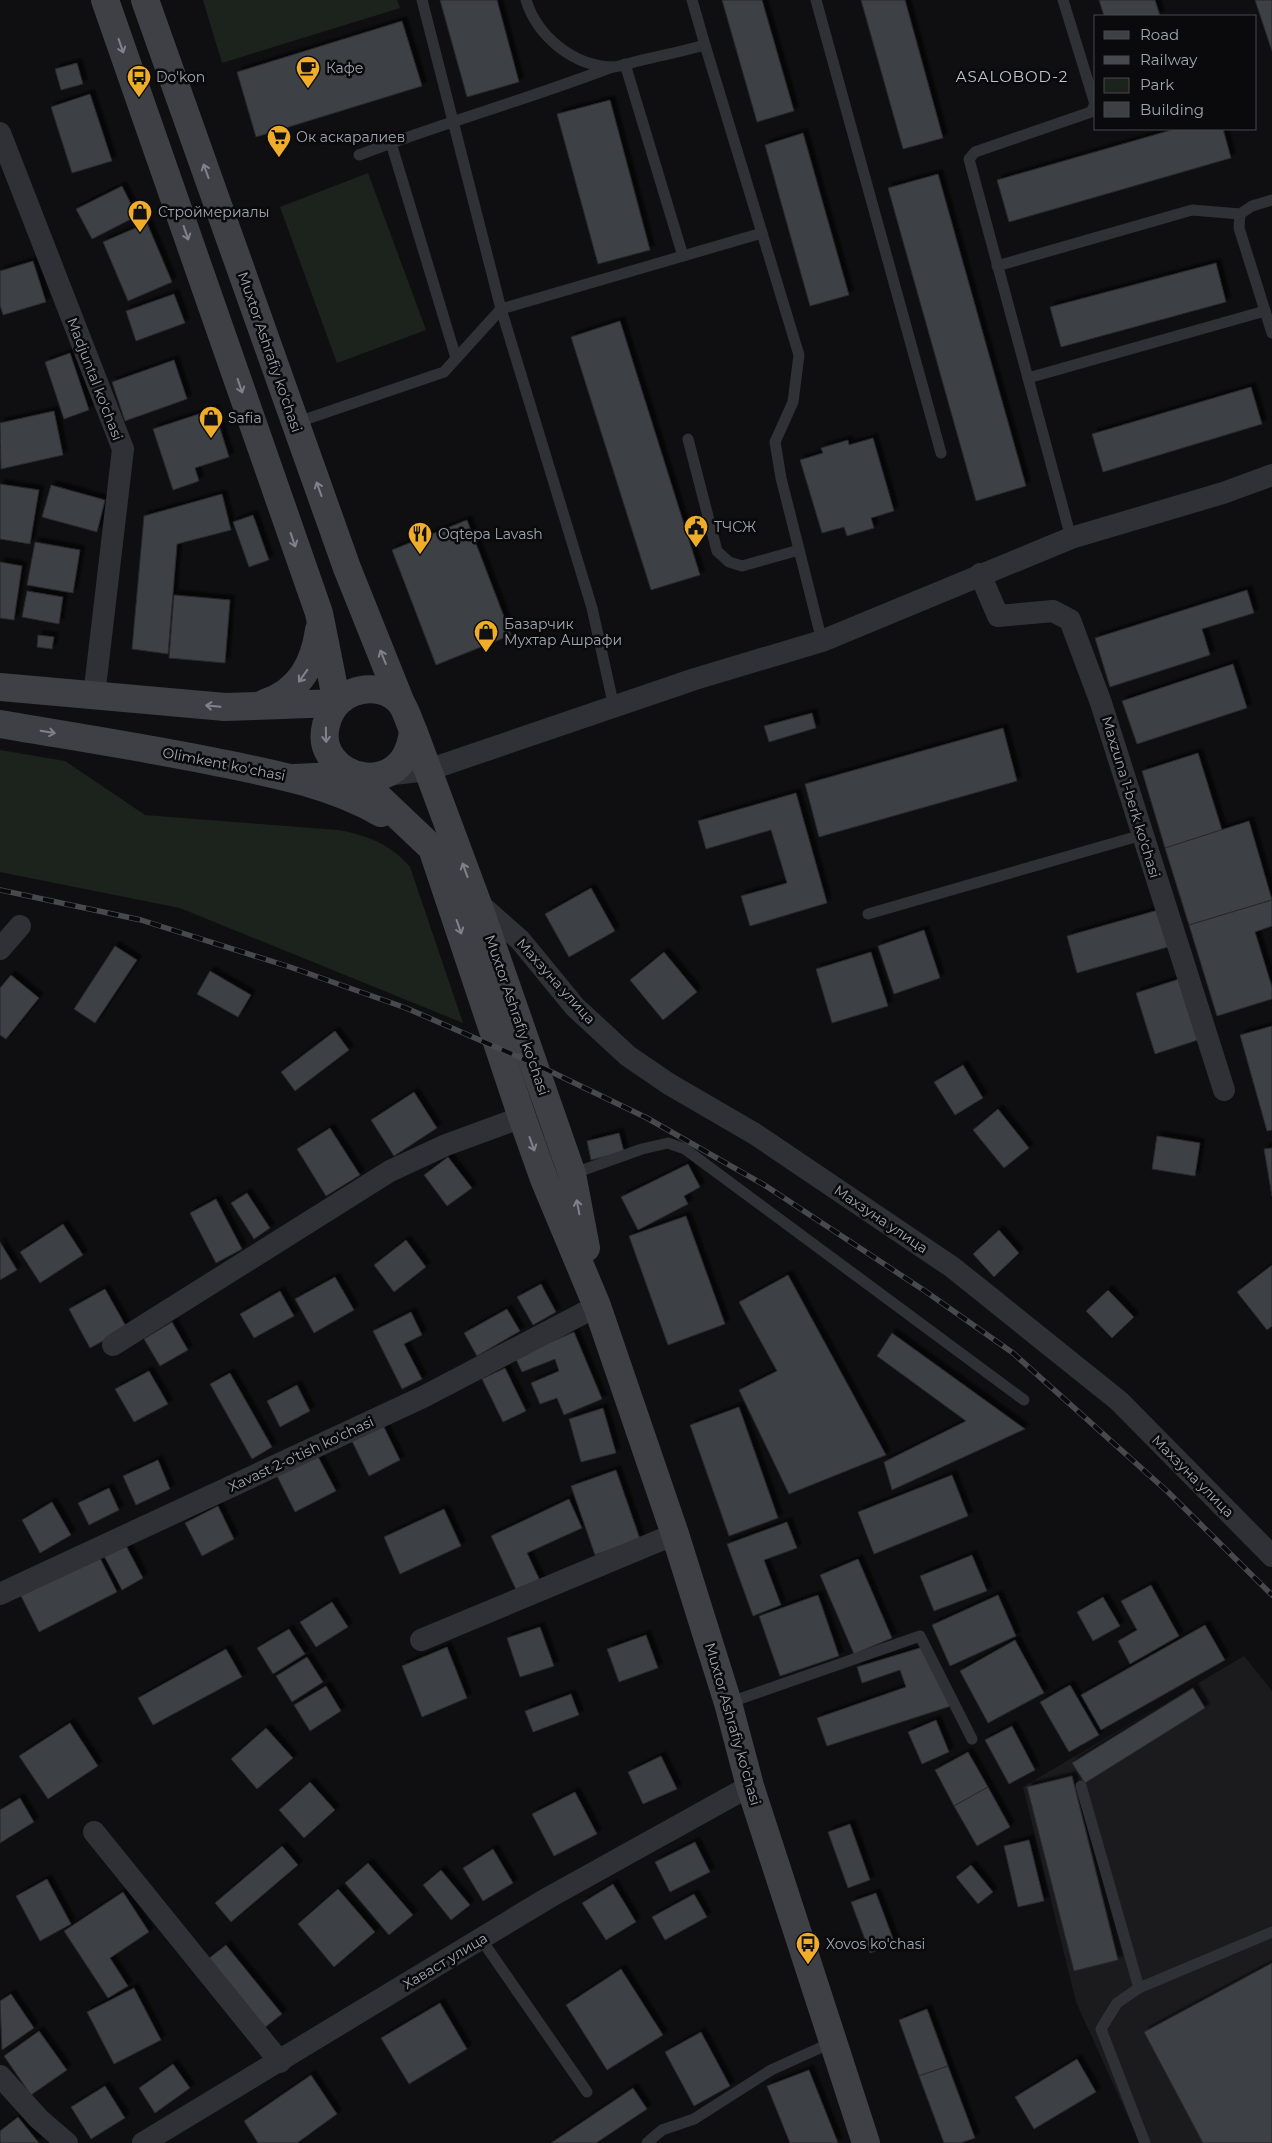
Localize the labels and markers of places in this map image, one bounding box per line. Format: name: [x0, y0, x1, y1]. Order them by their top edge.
cafe icon: Кафе: [295, 55, 321, 89]
place label: Кафе: [326, 59, 363, 77]
bus stop icon: Do'kon: [126, 64, 152, 98]
place label: Do'kon: [156, 68, 205, 86]
supermarket icon: Ок аскаралиев: [266, 124, 292, 158]
place label: Ок аскаралиев: [296, 128, 405, 146]
shop icon: Строймериалы: [127, 199, 153, 233]
place label: Строймериалы: [158, 203, 270, 221]
shop icon: Safia: [198, 405, 224, 439]
place label: Safia: [228, 409, 262, 427]
public building icon: ТЧСЖ: [683, 514, 709, 548]
place label: ТЧСЖ: [714, 518, 756, 536]
restaurant icon: Oqtepa Lavash: [407, 521, 433, 555]
place label: Oqtepa Lavash: [438, 525, 543, 543]
place label: Базарчик Мухтар Ашрафи: [504, 615, 622, 649]
shop icon: Базарчик Мухтар Ашрафи: [473, 619, 499, 653]
bus stop icon: Xovos ko'chasi: [795, 1931, 821, 1965]
place label: Xovos ko'chasi: [826, 1935, 925, 1953]

